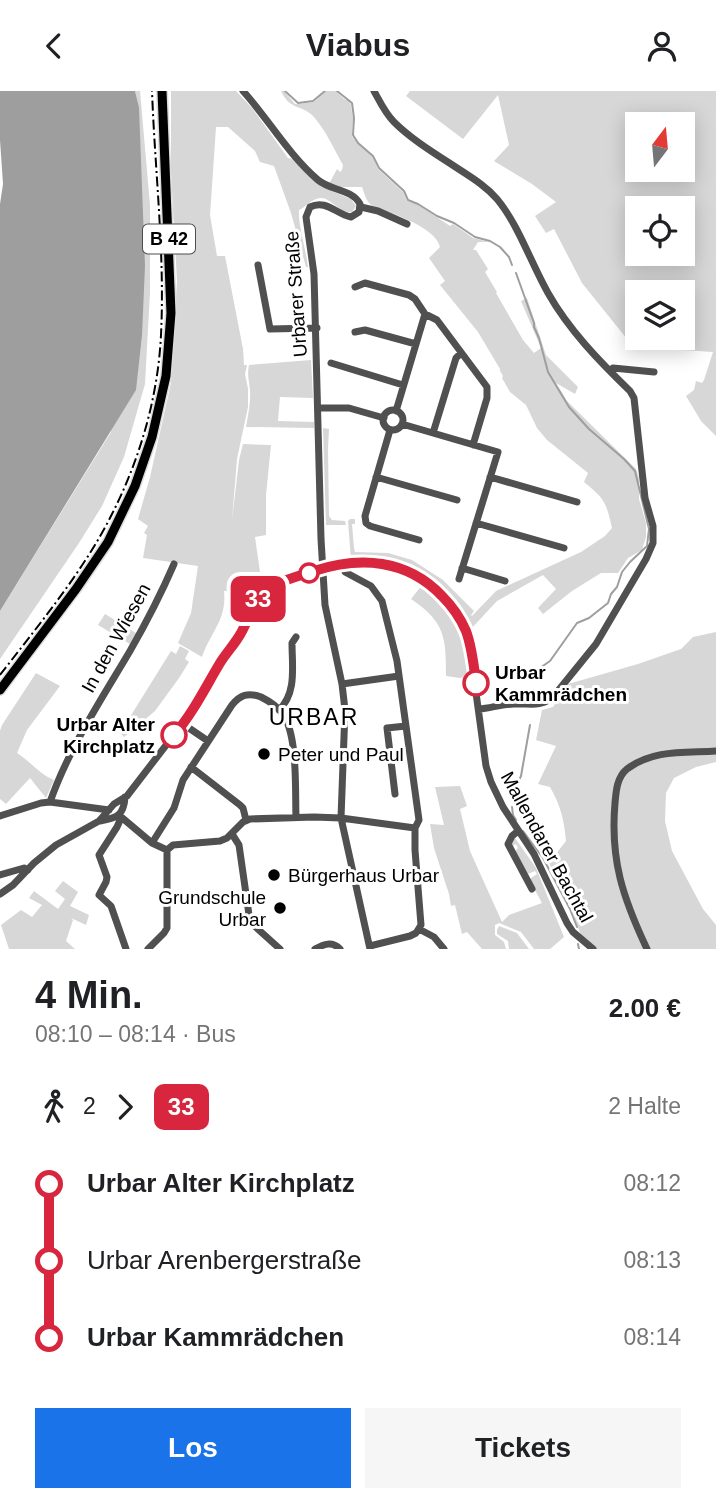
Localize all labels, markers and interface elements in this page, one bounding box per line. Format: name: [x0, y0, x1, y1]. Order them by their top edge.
icon: back: [35, 27, 73, 65]
text: Viabus: [306, 27, 410, 63]
icon: person: [643, 27, 681, 65]
north arrow: [625, 112, 695, 182]
map controls: [625, 112, 695, 350]
button: locate: [625, 196, 695, 266]
road number: B 42: [143, 225, 195, 253]
street label: Urbarer Straße: [281, 230, 311, 358]
button: layers: [625, 280, 695, 350]
unlabelled marker: [299, 563, 319, 583]
line badge: 33: [226, 576, 290, 622]
street label: In den Wiesen: [77, 580, 155, 696]
text: 33: [245, 585, 271, 612]
place label: Urbar Kammrädchen: [495, 662, 627, 705]
marker: Urbar Kammrädchen: [463, 670, 489, 696]
district label: URBAR: [269, 704, 359, 730]
place label: Urbar Alter Kirchplatz: [56, 714, 156, 757]
marker: Urbar Alter Kirchplatz: [161, 722, 187, 748]
place label: Peter und Paul: [278, 744, 404, 765]
marker: Peter und Paul: [256, 746, 272, 762]
street label: Mallendarer Bachtal: [497, 768, 597, 926]
place label: Bürgerhaus Urbar: [288, 865, 440, 886]
marker: Bürgerhaus Urbar: [266, 867, 282, 883]
place label: Grundschule Urbar: [158, 887, 267, 930]
marker: Grundschule Urbar: [272, 900, 288, 916]
text: 4 Min.: [35, 974, 143, 1016]
text: 2.00 €: [609, 993, 681, 1023]
text: 08:10 – 08:14 · Bus: [35, 1021, 236, 1047]
icon: walk: [35, 1088, 73, 1126]
icon: forward: [106, 1088, 144, 1126]
text: 2: [83, 1093, 96, 1119]
text: 33: [168, 1093, 195, 1120]
text: 2 Halte: [608, 1093, 681, 1119]
text: Urbar Alter Kirchplatz: [87, 1168, 355, 1198]
text: 08:12: [623, 1170, 681, 1196]
text: Urbar Arenbergerstraße: [87, 1245, 362, 1275]
text: 08:13: [623, 1247, 681, 1273]
text: Urbar Kammrädchen: [87, 1322, 344, 1352]
text: 08:14: [623, 1324, 681, 1350]
button: Los: [35, 1408, 351, 1488]
button: Tickets: [365, 1408, 681, 1488]

